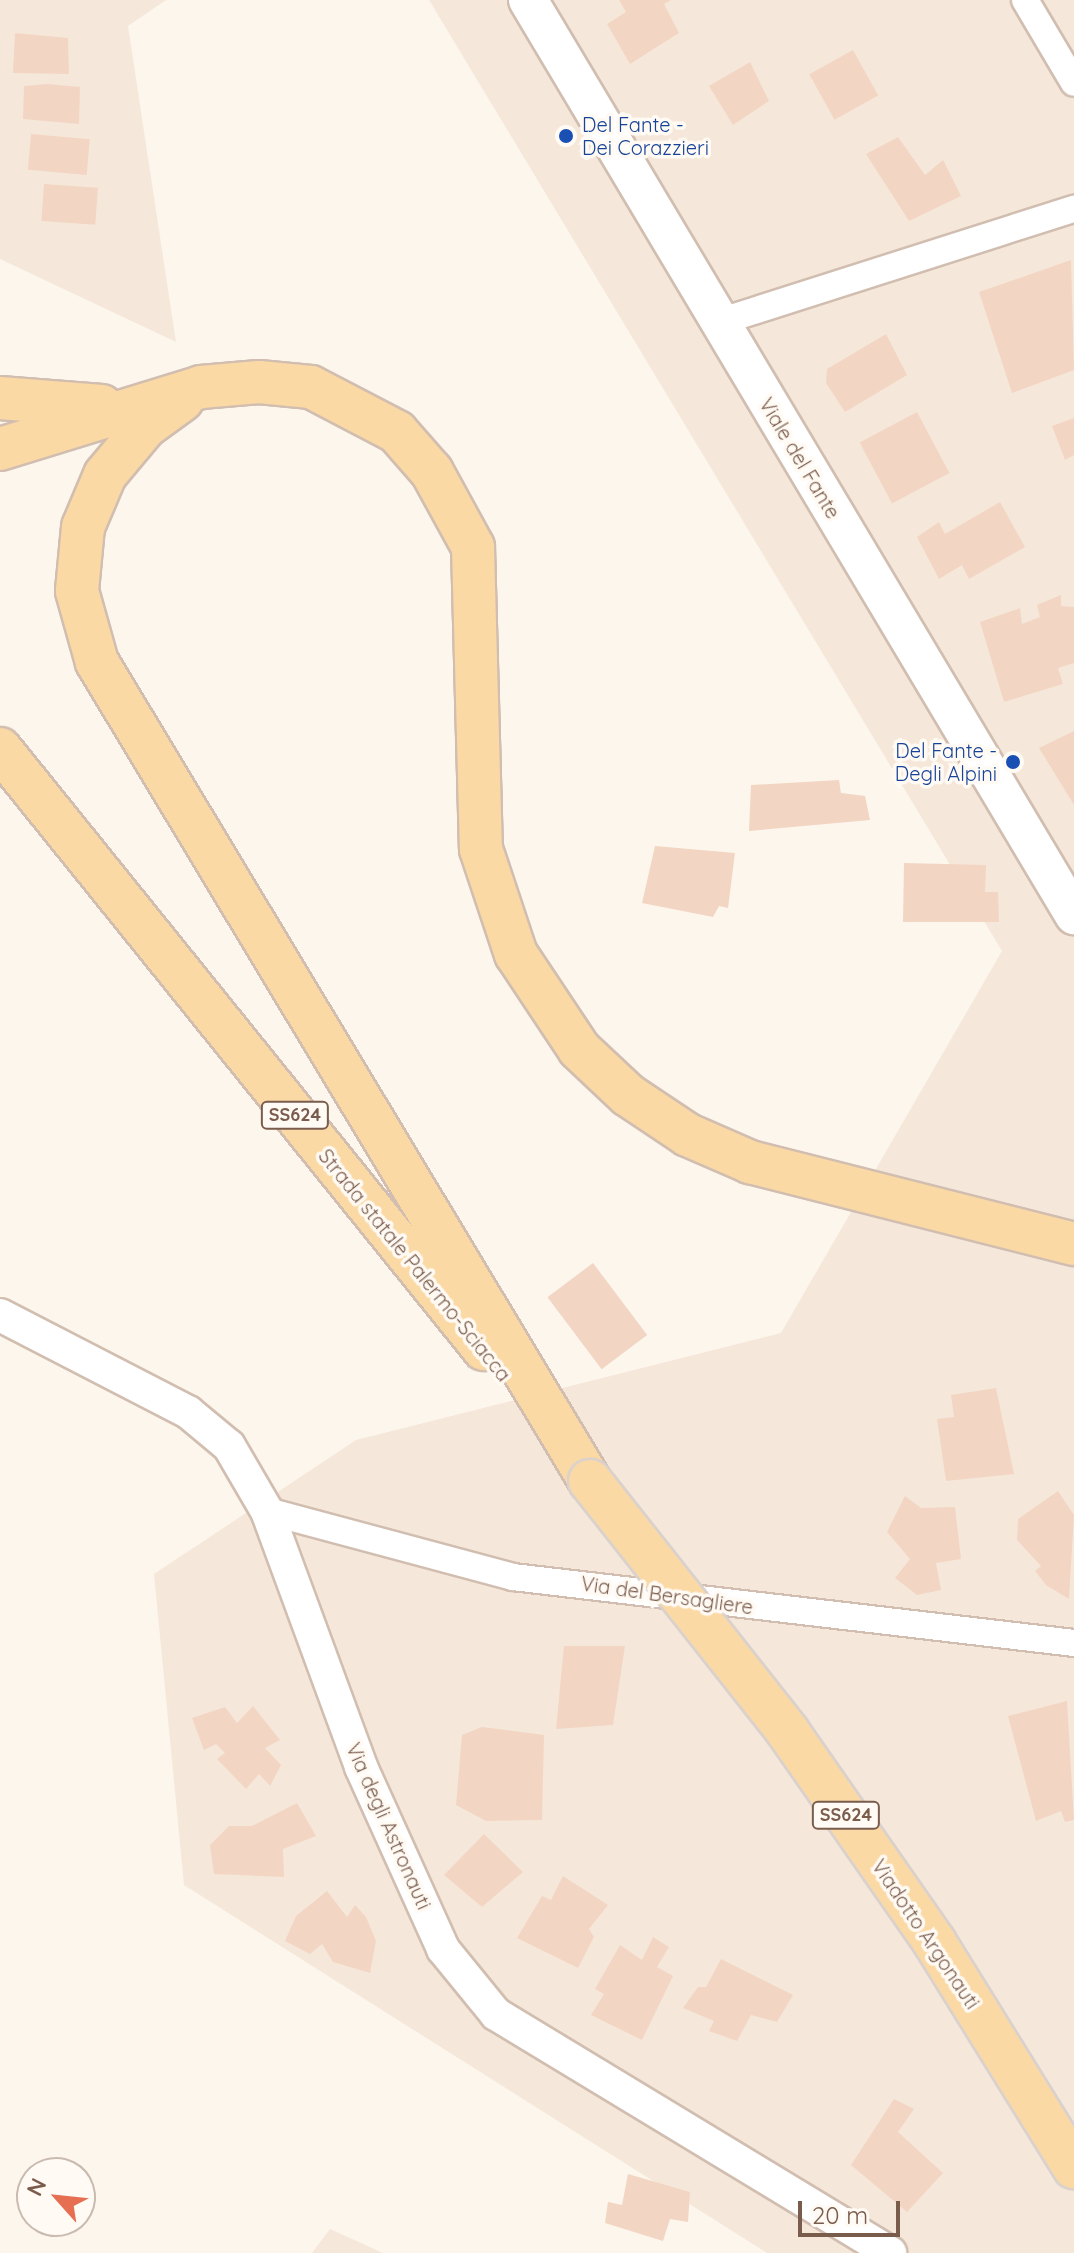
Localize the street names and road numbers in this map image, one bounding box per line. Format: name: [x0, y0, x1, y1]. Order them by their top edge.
street label: Viale del Fante: [754, 393, 846, 523]
road number: SS624: [259, 1101, 331, 1129]
street label: Strada statale Palermo-Sciacca: [314, 1144, 516, 1386]
street label: Via del Bersagliere: [579, 1571, 755, 1619]
street label: Via degli Astronauti: [342, 1739, 436, 1913]
road number: SS624: [810, 1801, 882, 1829]
street label: Viadotto Argonauti: [867, 1855, 985, 2013]

